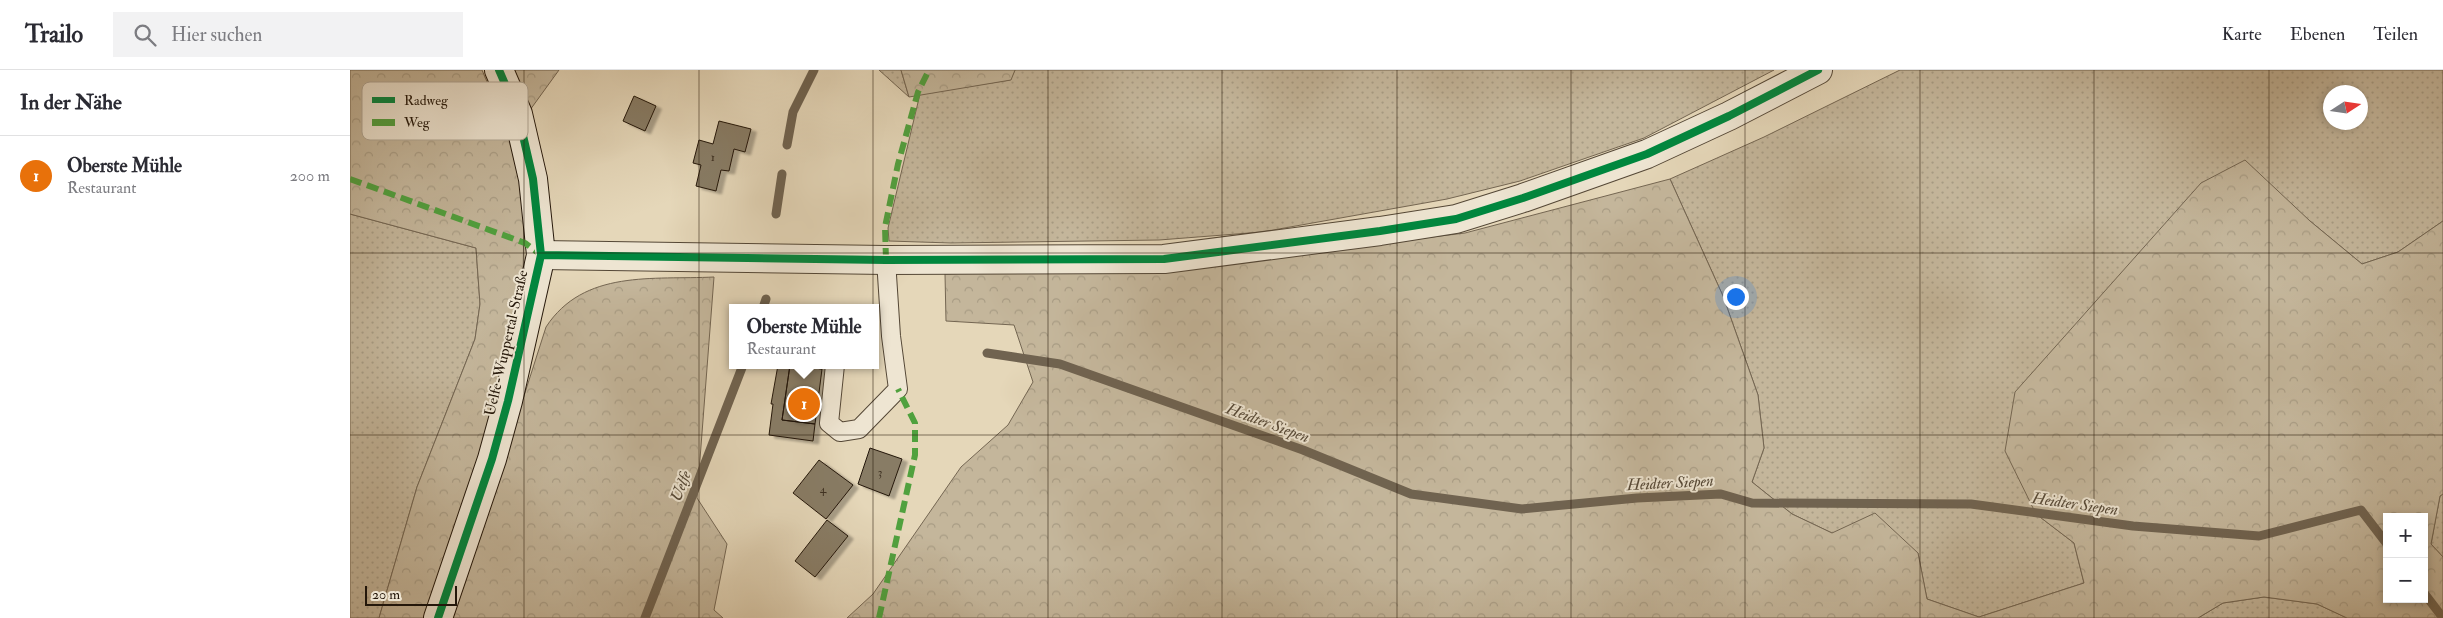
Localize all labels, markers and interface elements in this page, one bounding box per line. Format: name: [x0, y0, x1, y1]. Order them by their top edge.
search box: [113, 12, 463, 57]
text: Trailo: [25, 19, 83, 50]
icon: search: [131, 21, 159, 49]
text: Hier suchen: [171, 23, 262, 47]
text: Karte: [2222, 23, 2262, 46]
text: Ebenen: [2290, 23, 2345, 46]
text: Teilen: [2373, 23, 2418, 46]
legend: [362, 82, 528, 140]
north arrow: [2323, 85, 2368, 130]
text: In der Nähe: [20, 89, 122, 116]
text: Radweg: [404, 92, 449, 109]
text: Weg: [403, 114, 431, 131]
house number: 1: [711, 150, 715, 165]
text: Oberste Mühle: [67, 154, 182, 178]
text: 1: [33, 166, 39, 186]
text: 200 m: [290, 166, 330, 186]
text: Restaurant: [67, 178, 136, 198]
street label: Uelfe-Wuppertal-Straße: [480, 268, 534, 418]
your location: [1723, 284, 1749, 310]
popup: [729, 304, 879, 369]
text: Oberste Mühle: [746, 315, 862, 339]
text: Restaurant: [746, 339, 816, 359]
pin: 1: [788, 385, 820, 423]
water label: Heidter Siepen: [1222, 398, 1312, 447]
house number: 3: [878, 465, 882, 480]
water label: Uelfe: [666, 467, 696, 505]
water label: Heidter Siepen: [1625, 471, 1714, 495]
house number: 4: [820, 482, 827, 497]
water label: Heidter Siepen: [2029, 488, 2119, 520]
map controls: [2383, 513, 2428, 603]
button: +: [2383, 513, 2428, 558]
button: −: [2383, 558, 2428, 603]
scale bar: [365, 583, 458, 606]
text: 20 m: [372, 586, 400, 603]

